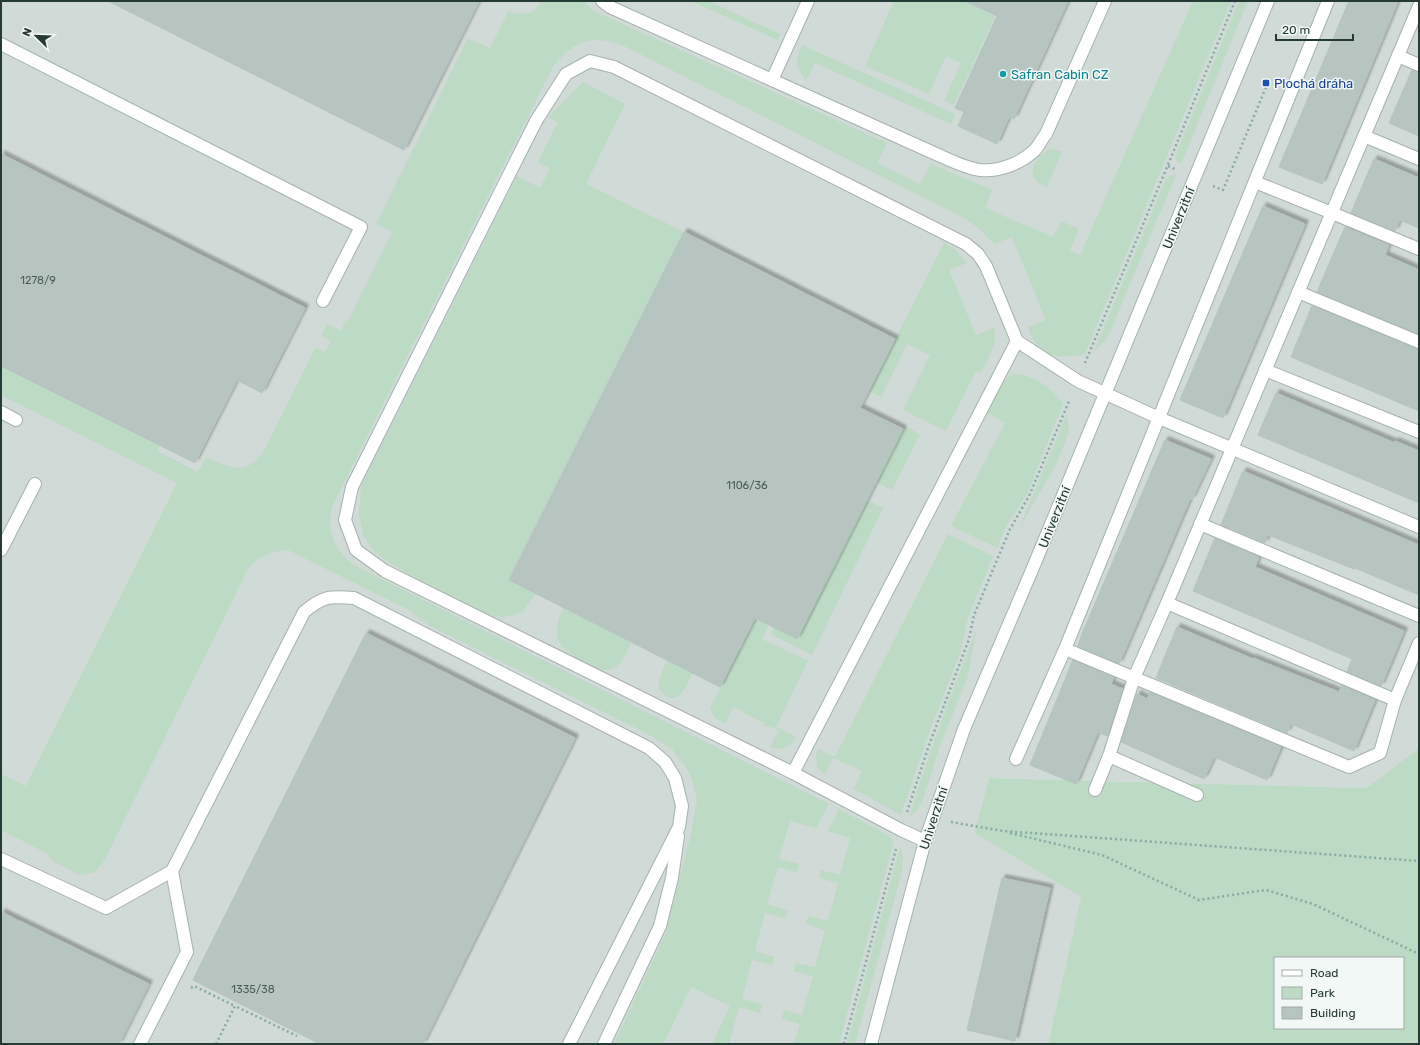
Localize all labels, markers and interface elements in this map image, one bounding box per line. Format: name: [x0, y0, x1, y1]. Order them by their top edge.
north arrow: [16, 16, 56, 56]
scale bar: [1276, 16, 1353, 42]
text: 20 m: [1282, 23, 1310, 37]
text: N: [20, 26, 35, 38]
place label: Safran Cabin CZ: [1011, 67, 1109, 82]
marker: Safran Cabin CZ: [998, 69, 1008, 79]
place label: Plochá dráha: [1274, 76, 1353, 91]
marker: Plochá dráha: [1261, 78, 1271, 88]
street label: Univerzitní: [1159, 184, 1198, 251]
house number: 1278/9: [20, 274, 56, 287]
house number: 1106/36: [726, 479, 768, 492]
street label: Univerzitní: [1035, 483, 1074, 550]
street label: Univerzitní: [916, 784, 951, 851]
legend: [1274, 957, 1404, 1029]
text: Road: [1310, 966, 1338, 980]
house number: 1335/38: [231, 983, 275, 996]
text: Park: [1310, 986, 1336, 1000]
text: Building: [1310, 1006, 1356, 1020]

